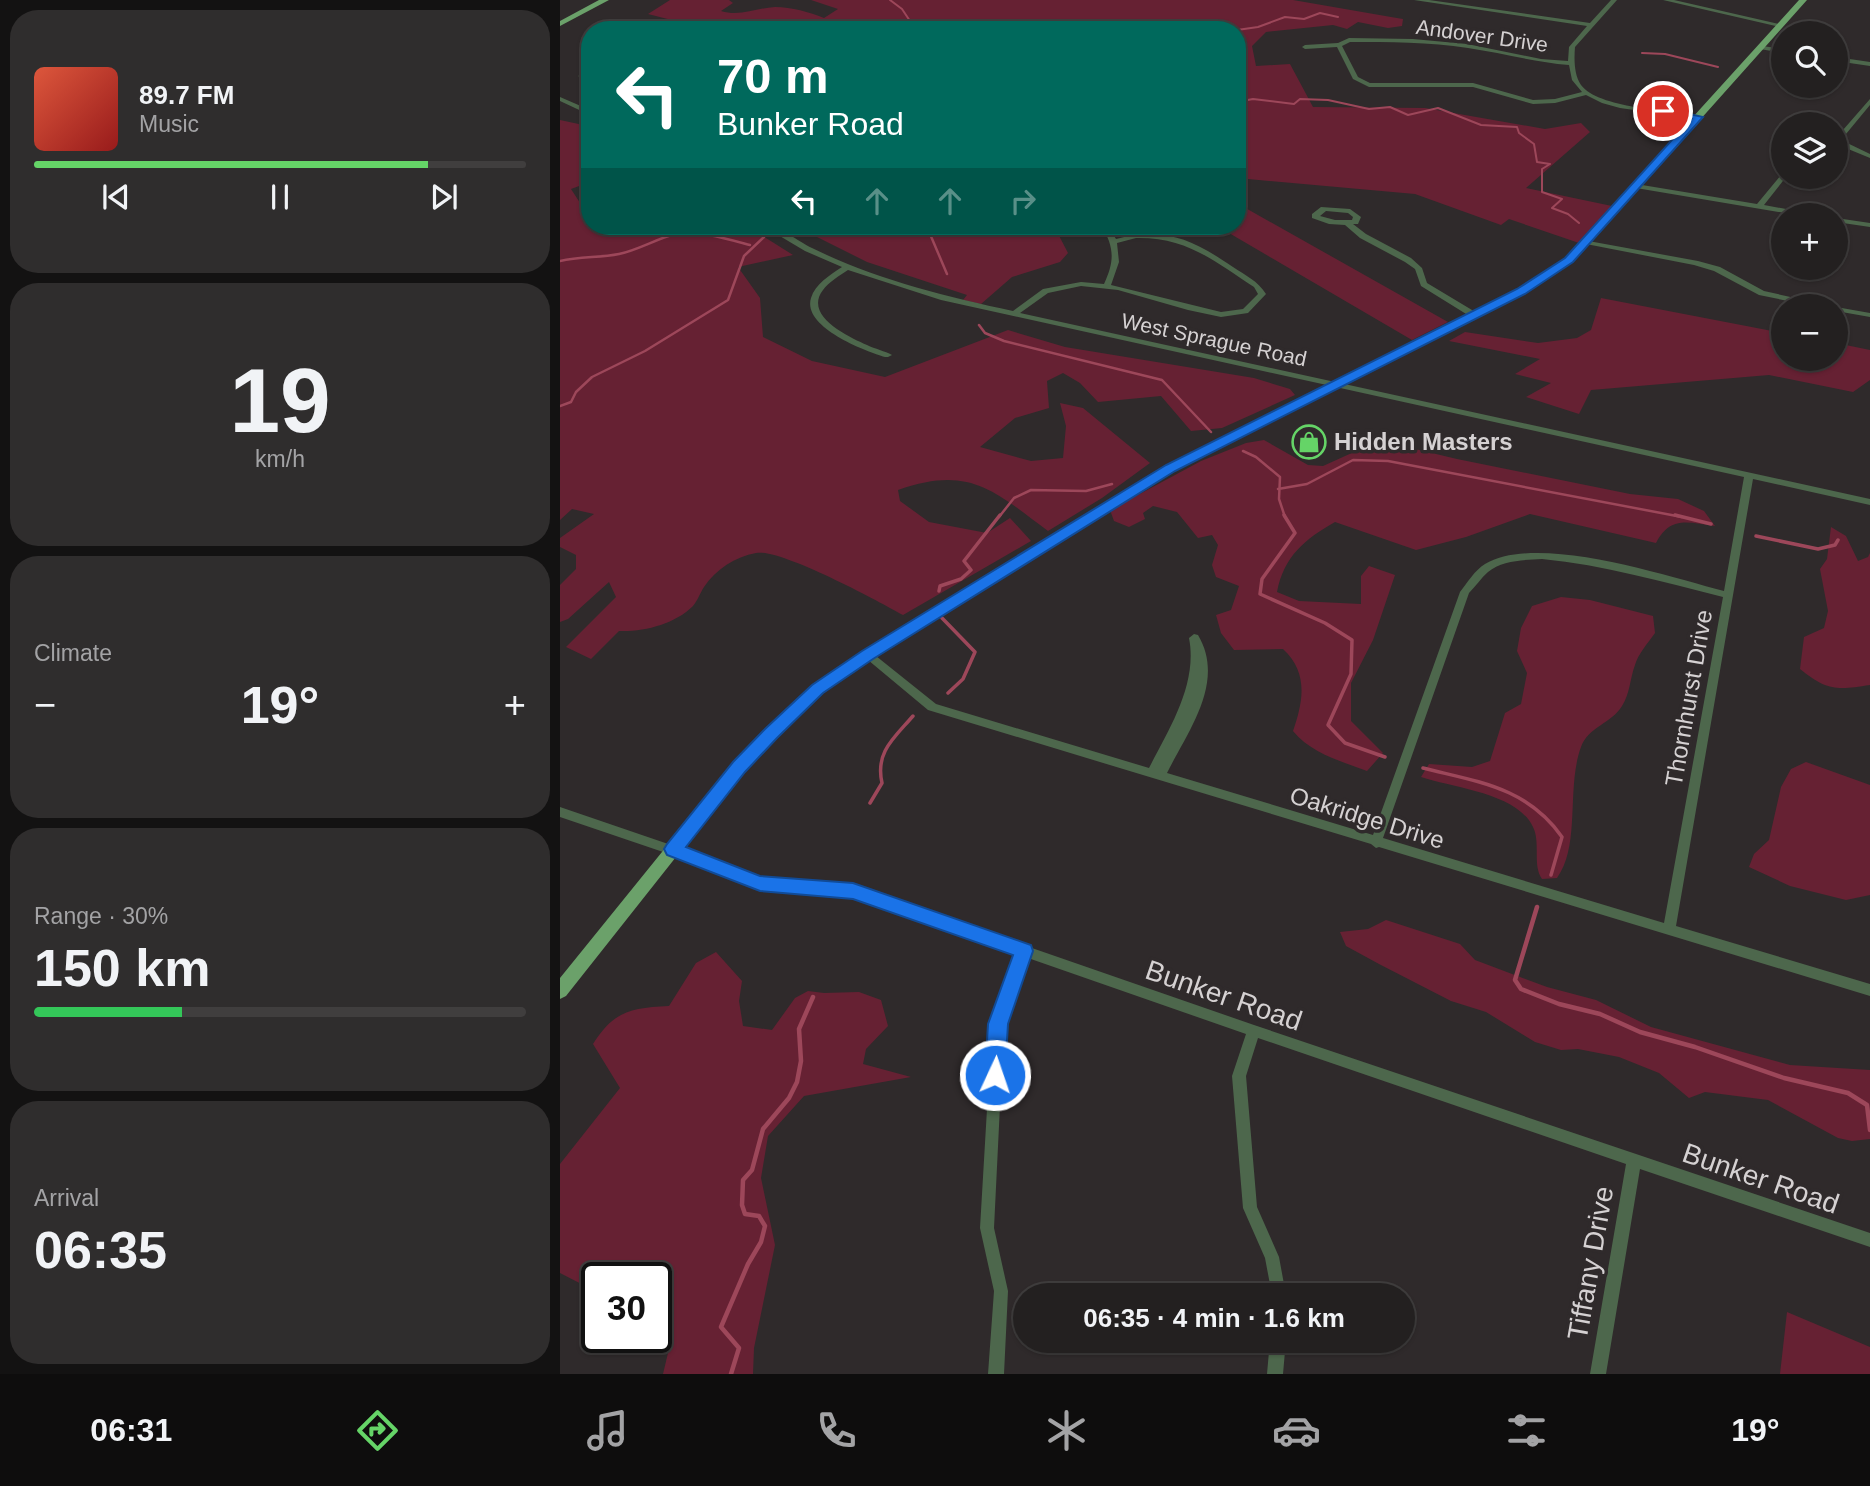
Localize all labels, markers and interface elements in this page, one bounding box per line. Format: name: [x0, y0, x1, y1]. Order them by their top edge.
street label: Andover Drive: [1415, 15, 1550, 56]
map controls: [1771, 21, 1848, 371]
button: search: [1771, 21, 1848, 98]
icon: left: [602, 49, 693, 140]
text: 70 m: [717, 49, 829, 103]
text: 89.7 FM: [139, 80, 234, 110]
pin: [1633, 81, 1693, 141]
icon: arrive: [1644, 92, 1682, 130]
text: Bunker Road: [717, 106, 904, 142]
text: Music: [139, 111, 199, 137]
button: layers: [1771, 112, 1848, 189]
icon: previous: [97, 178, 135, 216]
icon: pause: [261, 178, 299, 216]
icon: next: [425, 178, 463, 216]
icon: left: [785, 182, 823, 220]
icon: ahead: [858, 182, 896, 220]
icon: ahead: [931, 182, 969, 220]
icon: right: [1004, 182, 1042, 220]
button: +: [1771, 203, 1848, 280]
button: −: [1771, 294, 1848, 371]
street label: West Sprague Road: [1119, 309, 1309, 370]
text: 19: [229, 350, 331, 451]
shop icon: Hidden Masters: [1290, 423, 1328, 461]
place label: Hidden Masters: [1334, 428, 1513, 455]
text: km/h: [255, 446, 305, 472]
street label: Thornhurst Drive: [1660, 608, 1717, 788]
text: Climate: [34, 640, 112, 666]
text: 19°: [241, 676, 319, 734]
text: −: [34, 684, 56, 726]
text: +: [504, 684, 526, 726]
street label: Oakridge Drive: [1287, 781, 1448, 854]
text: Range · 30%: [34, 903, 168, 929]
text: 150 km: [34, 939, 210, 997]
street label: Bunker Road: [1142, 954, 1306, 1037]
position arrow: [958, 1038, 1032, 1112]
street label: Bunker Road: [1679, 1137, 1843, 1220]
street label: Tiffany Drive: [1562, 1184, 1619, 1342]
text: Arrival: [34, 1185, 99, 1211]
text: 06:35: [34, 1221, 167, 1279]
speed limit sign: 30: [581, 1262, 672, 1353]
text: 06:35 · 4 min · 1.6 km: [1083, 1303, 1345, 1333]
icon: directions: [353, 1406, 402, 1455]
icon: music: [583, 1406, 632, 1455]
icon: phone: [812, 1406, 861, 1455]
icon: climate: [1042, 1406, 1091, 1455]
icon: car: [1272, 1406, 1321, 1455]
icon: filters: [1502, 1406, 1551, 1455]
text: 06:31: [90, 1412, 172, 1448]
text: 19°: [1731, 1412, 1780, 1448]

